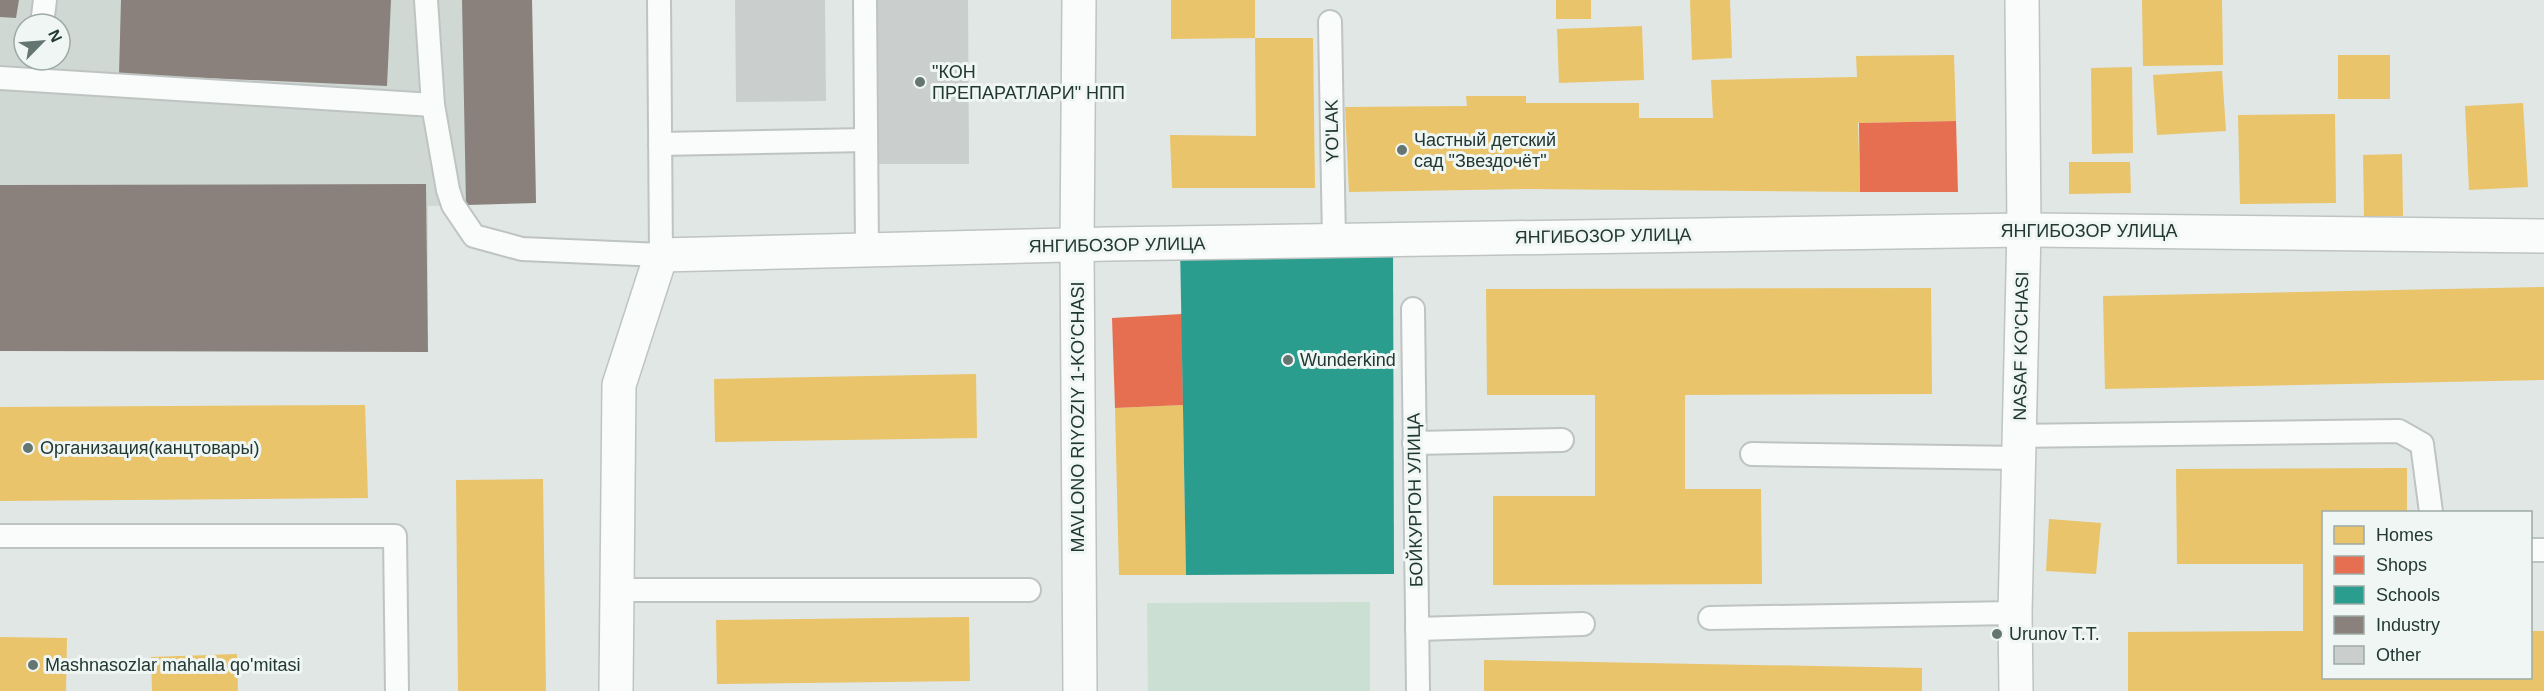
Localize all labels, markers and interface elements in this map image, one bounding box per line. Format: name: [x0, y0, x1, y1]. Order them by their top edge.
north arrow: [12, 12, 72, 72]
text: N: [45, 27, 65, 45]
place label: "КОН ПРЕПАРАТЛАРИ" НПП: [932, 62, 1125, 103]
marker: "КОН ПРЕПАРАТЛАРИ" НПП: [913, 75, 927, 89]
street label: YO'LAK: [1321, 99, 1343, 163]
place label: Частный детский сад "Звездочёт": [1414, 130, 1556, 171]
marker: Частный детский сад "Звездочёт": [1395, 143, 1409, 157]
street label: ЯНГИБОЗОР УЛИЦА: [2001, 221, 2177, 241]
street label: ЯНГИБОЗОР УЛИЦА: [1514, 224, 1692, 248]
street label: ЯНГИБОЗОР УЛИЦА: [1028, 233, 1206, 257]
street label: NASAF KO'CHASI: [2010, 271, 2032, 421]
street label: MAVLONO RIYOZIY 1-KO'CHASI: [1068, 282, 1088, 552]
place label: Wunderkind: [1300, 350, 1396, 370]
marker: Wunderkind: [1281, 353, 1295, 367]
street label: БОЙКУРГОН УЛИЦА: [1402, 413, 1427, 587]
place label: Организация(канцтовары): [40, 438, 259, 458]
marker: Организация(канцтовары): [21, 441, 35, 455]
legend: [2322, 511, 2532, 679]
text: Homes: [2376, 525, 2433, 545]
text: Shops: [2376, 555, 2427, 575]
text: Schools: [2376, 585, 2440, 605]
text: Industry: [2376, 615, 2440, 635]
place label: Urunov T.T.: [2009, 624, 2100, 644]
marker: Urunov T.T.: [1990, 627, 2004, 641]
text: Other: [2376, 645, 2421, 665]
place label: Mashnasozlar mahalla qo'mitasi: [45, 655, 301, 675]
marker: Mashnasozlar mahalla qo'mitasi: [26, 658, 40, 672]

